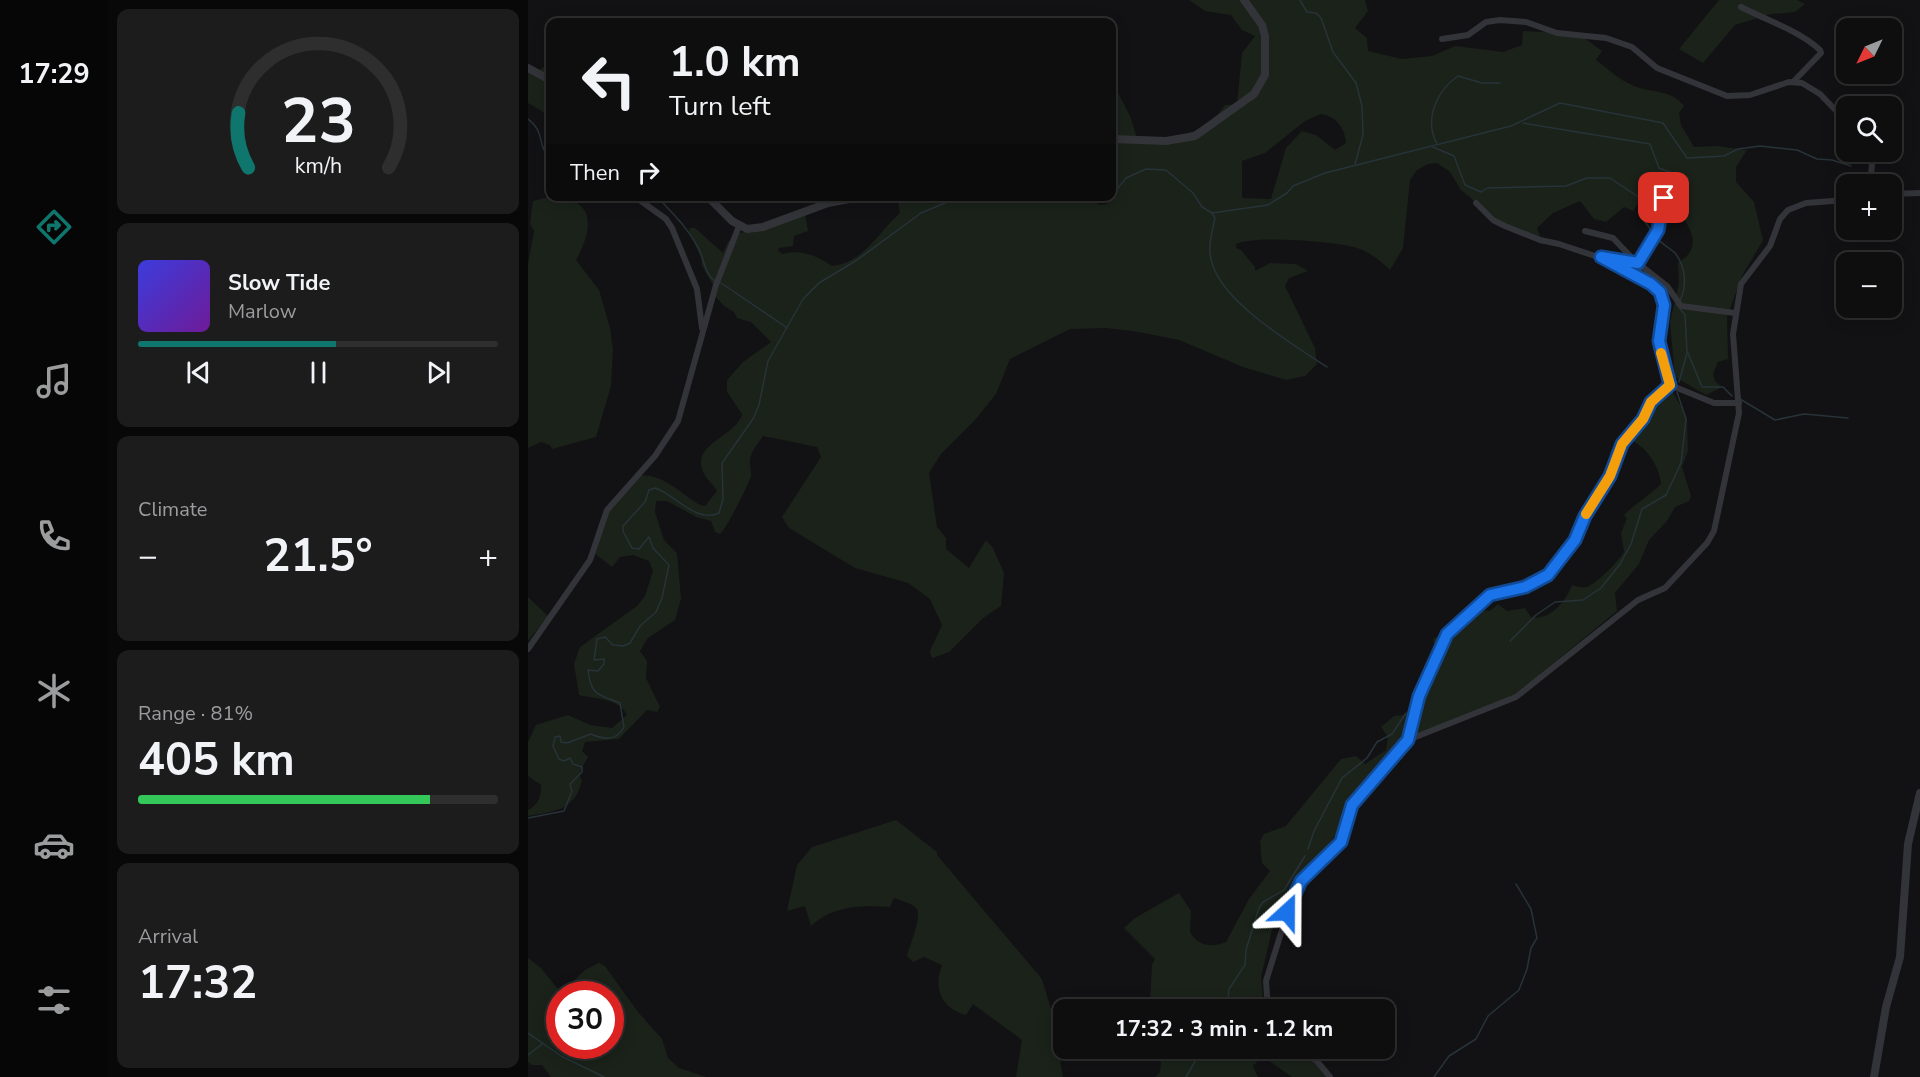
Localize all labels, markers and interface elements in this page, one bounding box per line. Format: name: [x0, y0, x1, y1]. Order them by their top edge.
north arrow: [1836, 18, 1902, 84]
map controls: [1836, 18, 1902, 318]
text: 1.0 km: [669, 34, 801, 91]
icon: left: [570, 42, 648, 120]
text: 17:29: [18, 56, 90, 93]
text: 23: [281, 79, 355, 164]
text: Turn left: [669, 88, 770, 125]
button: search: [1836, 96, 1902, 162]
text: km/h: [294, 152, 342, 182]
icon: right: [632, 156, 665, 189]
text: Then: [570, 158, 620, 188]
pin: [1638, 172, 1689, 223]
button: +: [1836, 174, 1902, 240]
icon: arrive: [1647, 181, 1680, 214]
icon: directions: [33, 206, 75, 248]
button: −: [1836, 252, 1902, 318]
text: Slow Tide: [228, 268, 330, 298]
text: Marlow: [228, 298, 296, 325]
icon: previous: [182, 356, 215, 389]
icon: pause: [302, 356, 335, 389]
icon: next: [422, 356, 455, 389]
icon: music: [33, 360, 75, 402]
text: Climate: [138, 496, 207, 523]
icon: phone: [33, 515, 75, 557]
text: 21.5°: [263, 526, 373, 587]
text: −: [138, 534, 158, 579]
text: +: [478, 534, 498, 579]
icon: climate: [33, 670, 75, 712]
text: Range · 81%: [138, 700, 253, 727]
text: 405 km: [138, 730, 295, 791]
icon: car: [33, 824, 75, 866]
position arrow: [1255, 880, 1319, 944]
text: Arrival: [138, 923, 198, 950]
text: 17:32: [138, 953, 257, 1014]
icon: filters: [33, 979, 75, 1021]
speed limit sign: 30: [546, 981, 624, 1059]
text: 17:32 · 3 min · 1.2 km: [1115, 1014, 1333, 1044]

